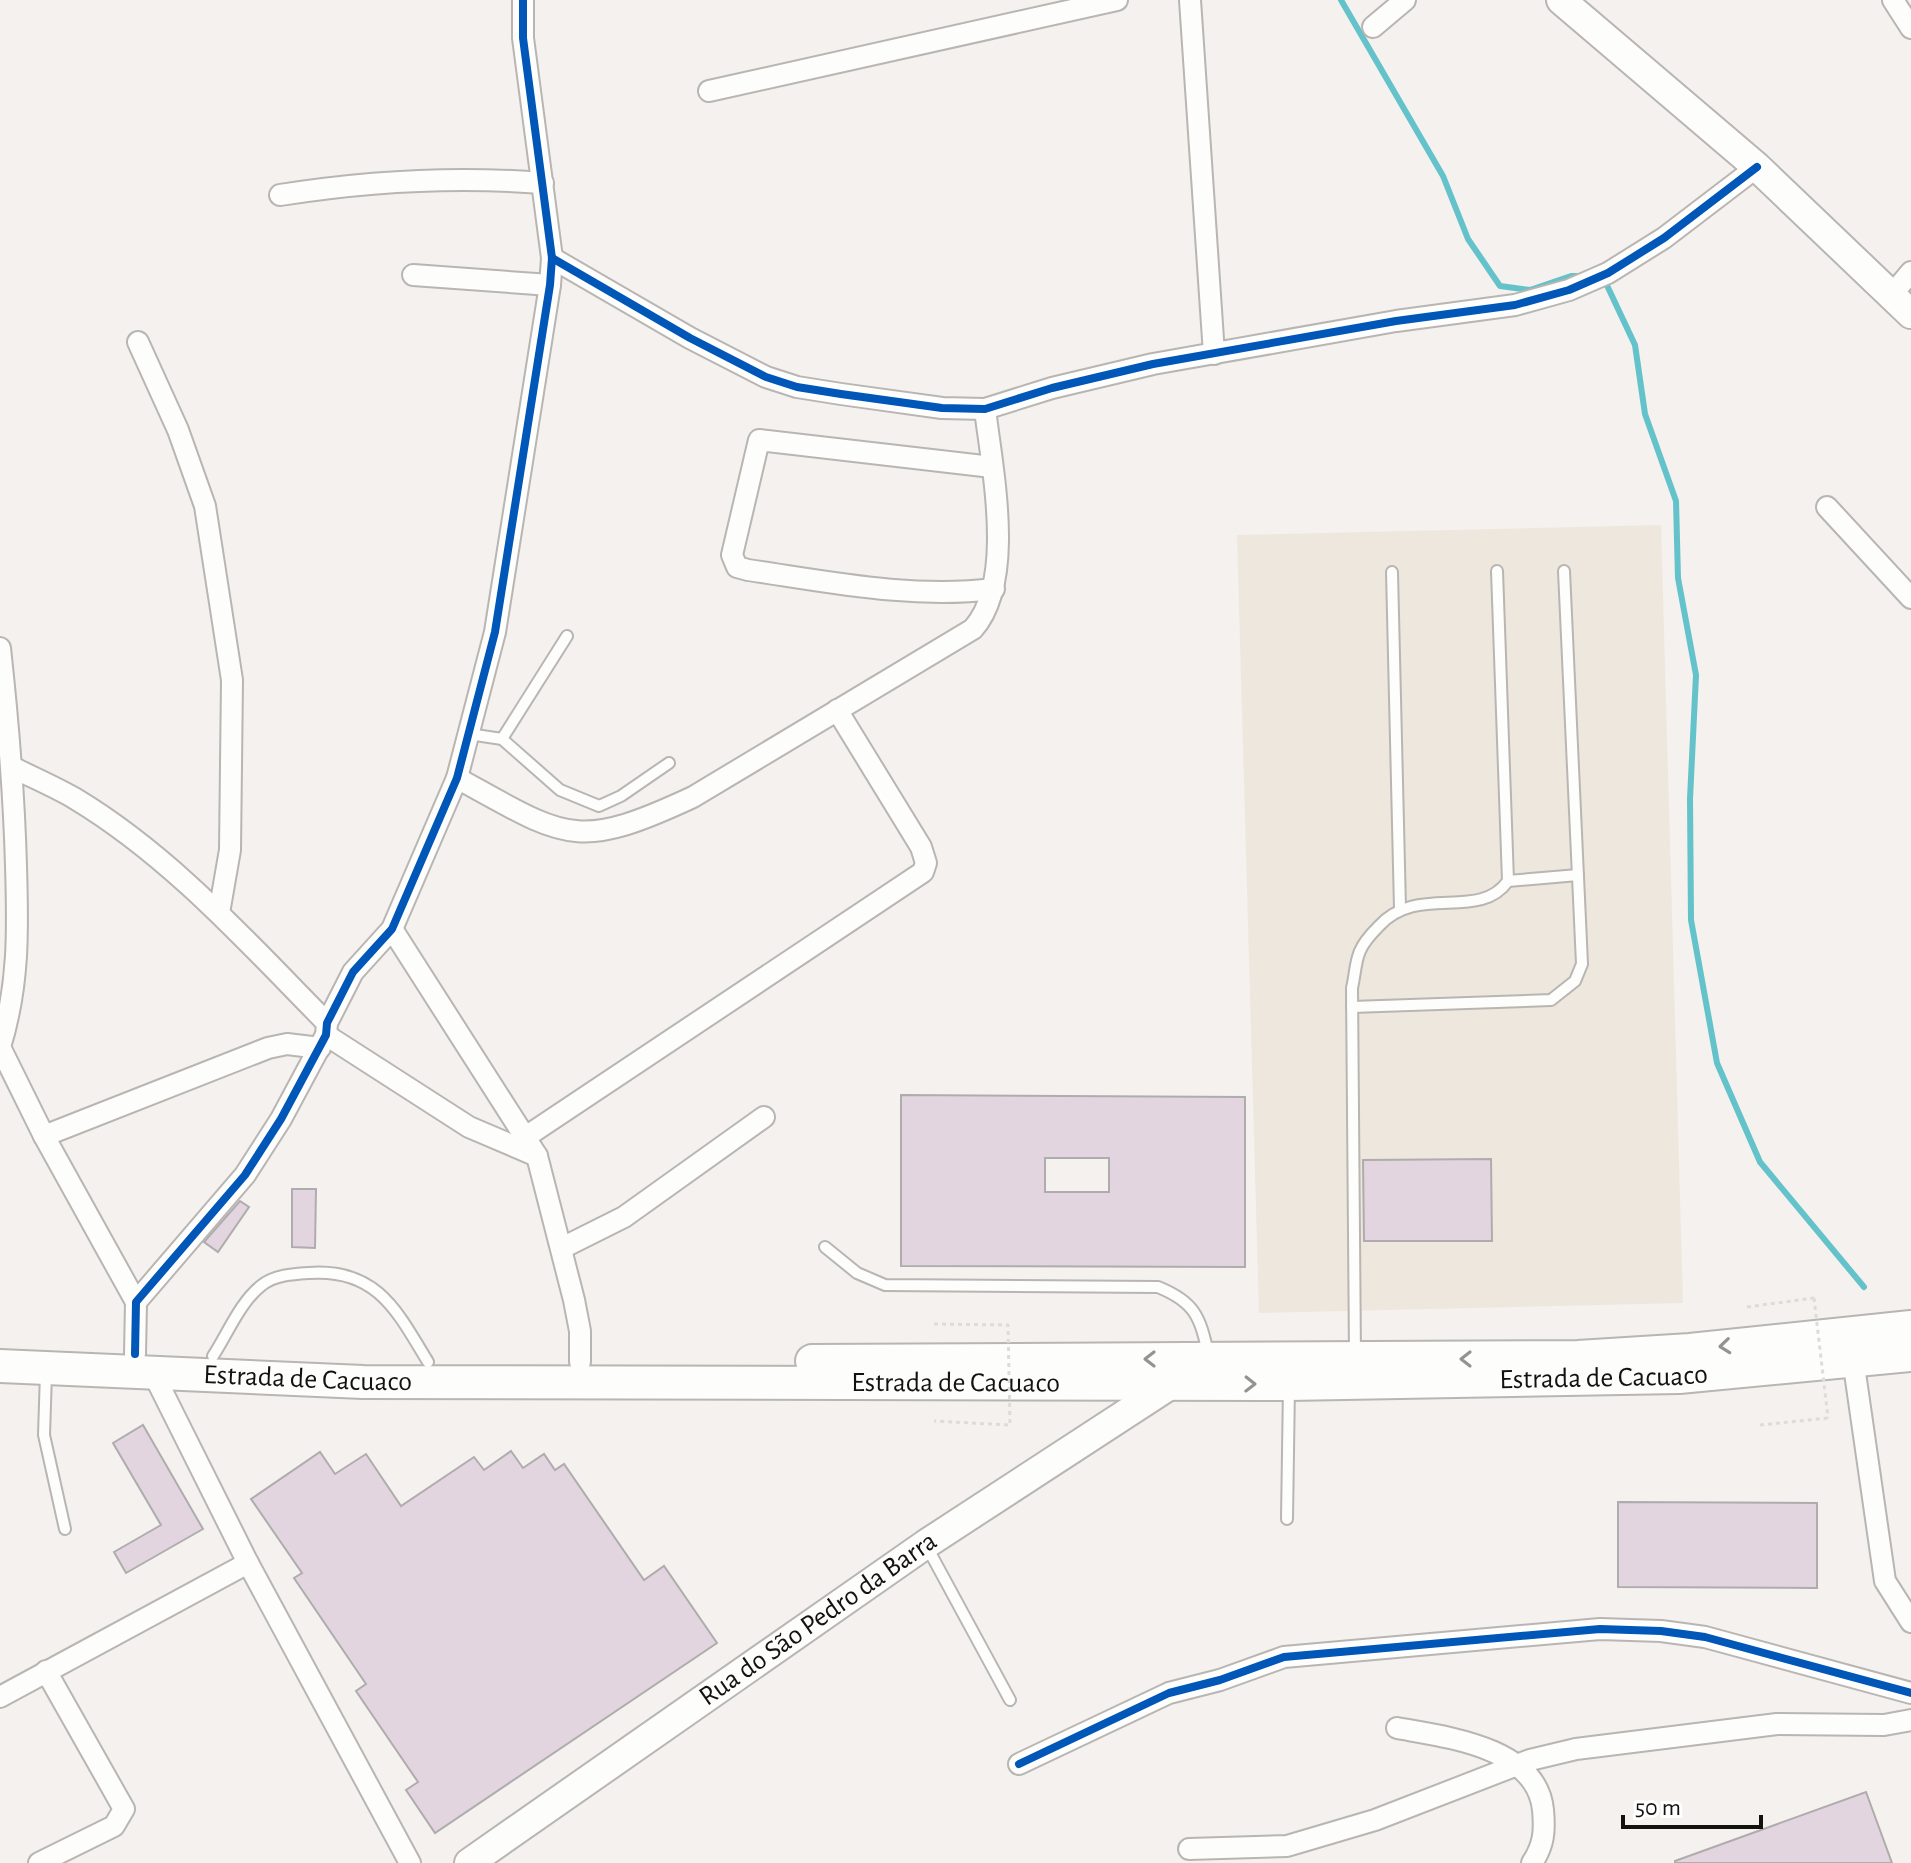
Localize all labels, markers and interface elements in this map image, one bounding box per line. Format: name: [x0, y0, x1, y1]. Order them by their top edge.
one-way arrow: [1718, 1338, 1731, 1355]
one-way arrow: [1143, 1350, 1156, 1368]
one-way arrow: [1459, 1350, 1472, 1368]
street label: Estrada de Cacuaco: [1499, 1360, 1709, 1394]
street label: Estrada de Cacuaco: [203, 1361, 412, 1396]
street label: Estrada de Cacuaco: [851, 1369, 1060, 1398]
one-way arrow: [1244, 1375, 1257, 1393]
street label: Rua do São Pedro da Barra: [695, 1527, 942, 1711]
scale bar: [1623, 1779, 1761, 1829]
text: 50 m: [1635, 1796, 1681, 1820]

